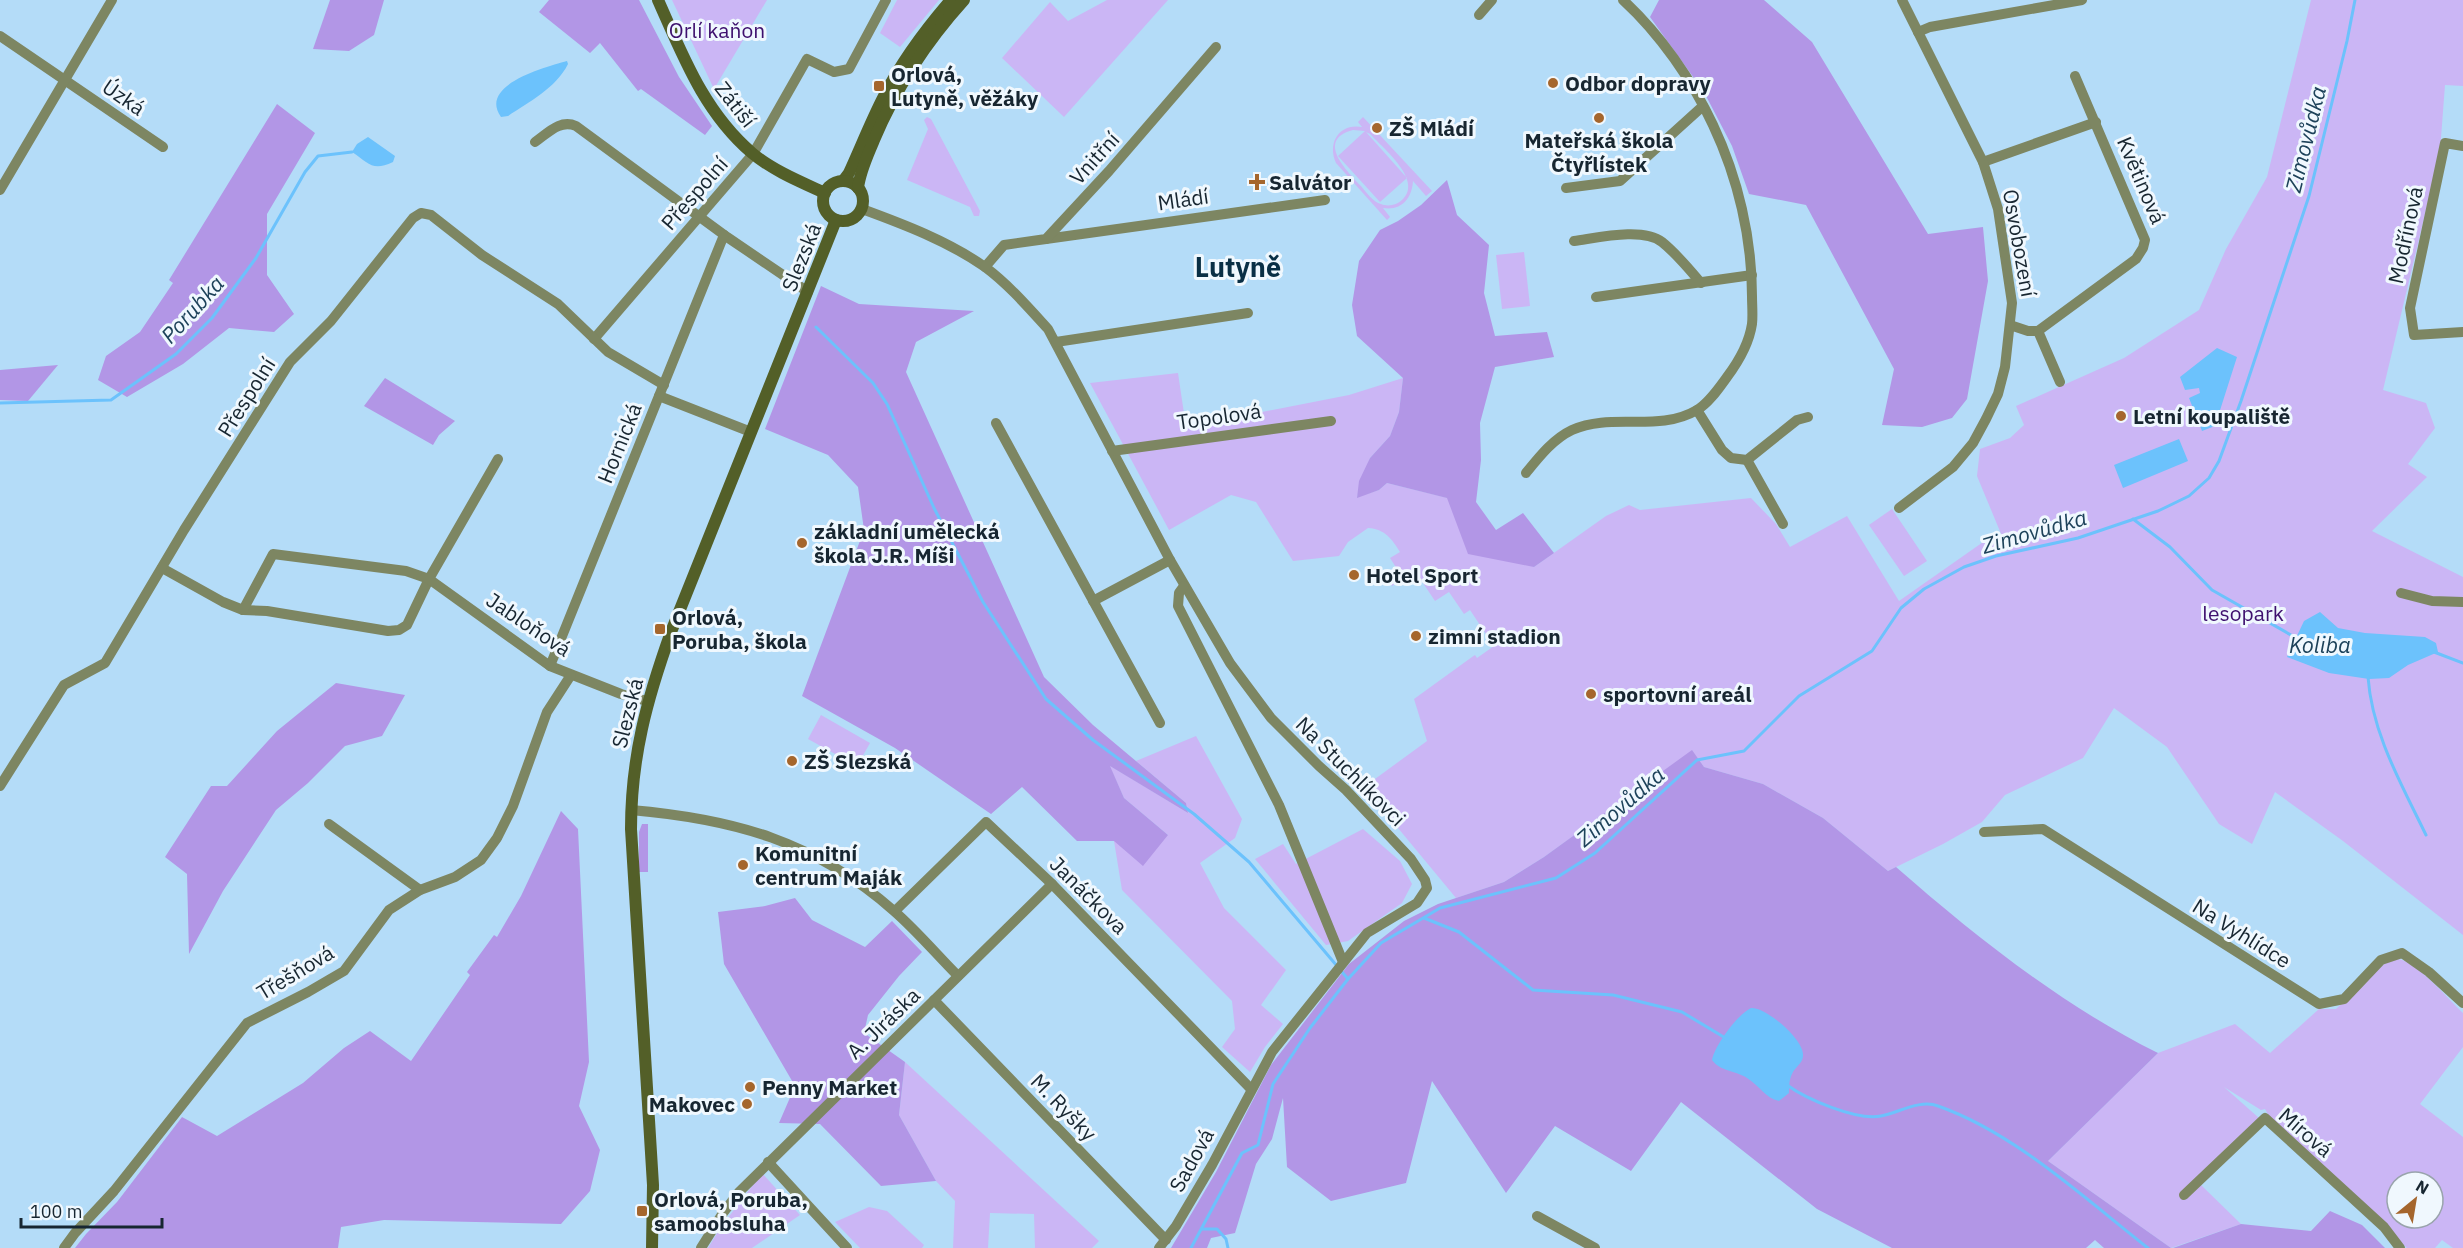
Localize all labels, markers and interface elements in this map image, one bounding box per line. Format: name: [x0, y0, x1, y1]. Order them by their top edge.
park label: Orlí kaňon: [669, 16, 765, 44]
place label: Orlová, Lutyně, věžáky: [891, 60, 1039, 112]
place label: Odbor dopravy: [1565, 69, 1711, 97]
street label: Úzká: [97, 72, 151, 122]
street label: Zátiší: [709, 75, 763, 133]
marker: Odbor dopravy: [1546, 76, 1560, 90]
marker: Orlová, Lutyně, věžáky: [872, 79, 886, 93]
water label: Zimovůdka: [2278, 83, 2332, 196]
marker: Mateřská škola Čtyřlístek: [1592, 111, 1606, 125]
place label: ZŠ Mládí: [1389, 114, 1475, 142]
marker: ZŠ Mládí: [1370, 121, 1384, 135]
street label: Vnitřní: [1063, 126, 1125, 190]
place label: Mateřská škola Čtyřlístek: [1524, 126, 1674, 178]
street label: Květinová: [2111, 132, 2173, 228]
street label: Přespolní: [654, 150, 734, 236]
place label: Salvátor: [1269, 168, 1352, 196]
marker: Salvátor: [1250, 175, 1264, 189]
street label: Mládí: [1156, 182, 1210, 216]
street label: Modřínová: [2381, 184, 2429, 286]
street label: Osvobození: [1997, 187, 2043, 299]
street label: Slezská: [775, 219, 827, 295]
district label: Lutyně: [1195, 249, 1281, 284]
water label: Porubka: [154, 269, 230, 349]
street label: Přespolní: [211, 352, 281, 442]
street label: Topolová: [1175, 396, 1263, 436]
street label: Hornická: [590, 399, 648, 487]
place label: Letní koupaliště: [2133, 402, 2291, 430]
marker: Letní koupaliště: [2114, 409, 2128, 423]
water label: Zimovůdka: [1977, 502, 2090, 560]
place label: základní umělecká škola J.R. Míši: [814, 517, 1000, 569]
marker: základní umělecká škola J.R. Míši: [795, 536, 809, 550]
place label: Hotel Sport: [1366, 561, 1478, 589]
marker: Hotel Sport: [1347, 568, 1361, 582]
street label: Jabloňová: [481, 585, 577, 663]
park label: lesopark: [2202, 599, 2284, 627]
place label: Orlová, Poruba, škola: [672, 603, 807, 655]
marker: Orlová, Poruba, škola: [653, 622, 667, 636]
place label: zimní stadion: [1428, 622, 1561, 650]
marker: zimní stadion: [1409, 629, 1423, 643]
water label: Koliba: [2289, 630, 2351, 659]
street label: Slezská: [605, 675, 649, 751]
place label: sportovní areál: [1603, 680, 1752, 708]
marker: sportovní areál: [1584, 687, 1598, 701]
street label: Na Stuchlíkovci: [1290, 710, 1412, 832]
place label: ZŠ Slezská: [804, 747, 912, 775]
marker: ZŠ Slezská: [785, 754, 799, 768]
water label: Zimovůdka: [1569, 760, 1670, 853]
place label: Komunitní centrum Maják: [755, 839, 903, 891]
street label: Janáčkova: [1044, 850, 1134, 940]
marker: Komunitní centrum Maják: [736, 858, 750, 872]
street label: Na Vyhlídce: [2187, 892, 2297, 974]
street label: Třešňová: [251, 938, 339, 1006]
street label: A. Jiráska: [840, 981, 926, 1065]
street label: M. Ryšky: [1025, 1067, 1103, 1147]
place label: Penny Market: [762, 1073, 897, 1101]
marker: Penny Market: [743, 1080, 757, 1094]
place label: Makovec: [649, 1090, 735, 1118]
marker: Makovec: [740, 1097, 754, 1111]
street label: Mírová: [2273, 1101, 2339, 1163]
street label: Sadová: [1162, 1123, 1220, 1197]
north arrow: [2385, 1170, 2445, 1230]
text: N: [2412, 1175, 2433, 1199]
place label: Orlová, Poruba, samoobsluha: [654, 1185, 808, 1237]
scale bar: [21, 1191, 162, 1229]
text: 100 m: [30, 1200, 82, 1223]
marker: Orlová, Poruba, samoobsluha: [635, 1204, 649, 1218]

